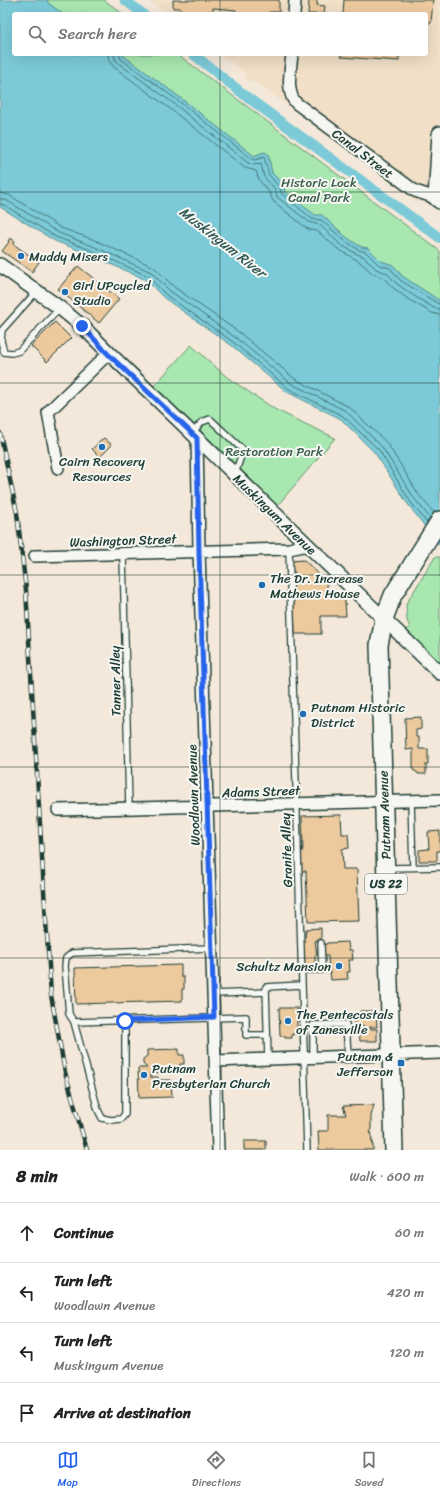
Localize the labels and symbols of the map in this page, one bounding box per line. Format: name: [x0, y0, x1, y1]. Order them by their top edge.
street label: Canal Street: [327, 122, 399, 185]
park label: Historic Lock Canal Park: [281, 171, 357, 209]
water label: Muskingum River: [174, 200, 274, 287]
place label: Muddy Misers: [29, 245, 109, 268]
marker: Muddy Misers: [16, 251, 26, 261]
place label: Girl UPcycled Studio: [73, 274, 151, 312]
marker: Girl UPcycled Studio: [60, 287, 70, 297]
route end: [73, 317, 91, 335]
park label: Restoration Park: [225, 440, 323, 463]
marker: Cairn Recovery Resources: [97, 442, 107, 452]
place label: Cairn Recovery Resources: [59, 450, 145, 488]
street label: Muskingum Avenue: [227, 468, 322, 561]
street label: Washington Street: [69, 527, 178, 554]
place label: The Dr. Increase Mathews House: [270, 567, 363, 605]
marker: The Dr. Increase Mathews House: [257, 580, 267, 590]
street label: Tanner Alley: [103, 645, 128, 717]
place label: Putnam Historic District: [311, 696, 405, 734]
marker: Putnam Historic District: [298, 709, 308, 719]
street label: Woodlawn Avenue: [180, 744, 207, 846]
street label: Putnam Avenue: [371, 770, 398, 860]
street label: Adams Street: [220, 779, 301, 804]
street label: Granite Alley: [274, 812, 299, 888]
road number: US 22: [365, 874, 407, 894]
place label: Schultz Mansion: [236, 955, 331, 978]
marker: Schultz Mansion: [334, 961, 344, 971]
place label: The Pentecostals of Zanesville: [296, 1003, 393, 1041]
route start: [116, 1012, 134, 1030]
marker: The Pentecostals of Zanesville: [283, 1016, 293, 1026]
place label: Putnam & Jefferson: [336, 1045, 393, 1083]
place label: Putnam Presbyterian Church: [152, 1057, 270, 1095]
marker: Putnam & Jefferson: [396, 1058, 406, 1068]
marker: Putnam Presbyterian Church: [139, 1070, 149, 1080]

